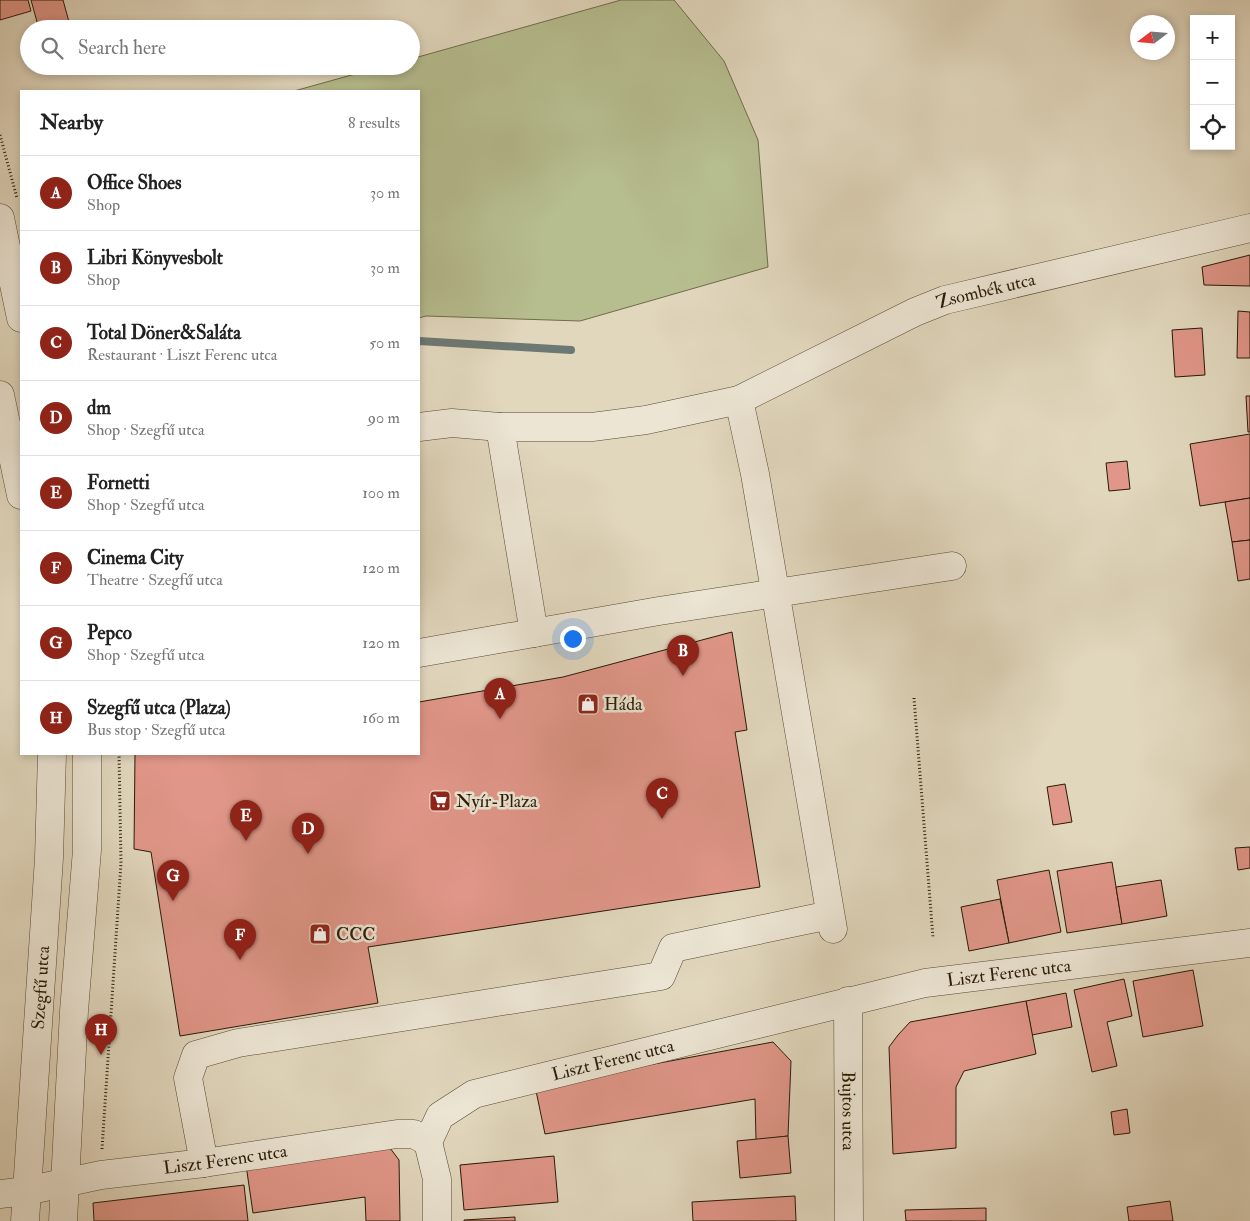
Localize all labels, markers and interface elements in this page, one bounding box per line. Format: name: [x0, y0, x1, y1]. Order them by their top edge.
north arrow: [1130, 15, 1175, 60]
map controls: [1190, 15, 1235, 150]
button: +: [1190, 15, 1235, 60]
search box: [20, 20, 420, 75]
icon: search: [38, 34, 66, 62]
text: Search here: [78, 36, 166, 60]
button: −: [1190, 60, 1235, 105]
button: locate: [1190, 105, 1235, 150]
text: Nearby: [40, 109, 103, 136]
text: 8 results: [348, 113, 400, 133]
text: Office Shoes: [87, 171, 182, 195]
text: A: [51, 183, 61, 203]
text: 30 m: [370, 183, 400, 203]
text: Shop: [87, 195, 120, 215]
text: Libri Könyvesbolt: [87, 246, 223, 270]
text: B: [51, 258, 61, 278]
text: 30 m: [370, 258, 400, 278]
street label: Zsombék utca: [933, 267, 1038, 314]
text: Shop: [87, 270, 120, 290]
text: Total Döner&Saláta: [87, 321, 241, 345]
text: C: [50, 333, 62, 353]
text: 50 m: [369, 333, 400, 353]
text: Restaurant · Liszt Ferenc utca: [87, 345, 277, 365]
text: dm: [87, 396, 111, 420]
text: D: [49, 408, 63, 428]
text: 90 m: [368, 408, 400, 428]
text: Shop · Szegfű utca: [87, 420, 204, 440]
text: Fornetti: [87, 471, 150, 495]
text: E: [50, 483, 62, 503]
text: 100 m: [362, 483, 400, 503]
text: Shop · Szegfű utca: [87, 495, 204, 515]
text: Cinema City: [87, 546, 183, 570]
text: F: [51, 558, 61, 578]
text: 120 m: [362, 558, 400, 578]
text: Theatre · Szegfű utca: [87, 570, 223, 590]
text: Pepco: [87, 621, 132, 645]
your location: [560, 626, 586, 652]
text: G: [49, 633, 63, 653]
text: 120 m: [362, 633, 400, 653]
pin: B: [667, 635, 699, 676]
text: Shop · Szegfű utca: [87, 645, 204, 665]
pin: A: [484, 678, 516, 719]
shop icon: Háda: [576, 692, 600, 716]
place label: Háda: [604, 693, 643, 716]
text: Szegfű utca (Plaza): [87, 696, 231, 720]
text: H: [49, 708, 63, 728]
text: 160 m: [362, 708, 400, 728]
text: Bus stop · Szegfű utca: [87, 720, 225, 740]
pin: C: [646, 778, 678, 819]
supermarket icon: Nyír-Plaza: [428, 789, 452, 813]
place label: Nyír-Plaza: [456, 790, 538, 813]
pin: E: [230, 800, 262, 841]
pin: D: [292, 813, 324, 854]
pin: G: [157, 860, 189, 901]
pin: F: [224, 919, 256, 960]
shop icon: CCC: [308, 922, 332, 946]
place label: CCC: [336, 923, 376, 946]
street label: Szegfű utca: [26, 944, 55, 1030]
street label: Liszt Ferenc utca: [945, 954, 1073, 992]
pin: H: [85, 1014, 117, 1055]
street label: Liszt Ferenc utca: [549, 1034, 677, 1086]
street label: Bujtos utca: [837, 1071, 860, 1151]
street label: Liszt Ferenc utca: [162, 1139, 289, 1179]

